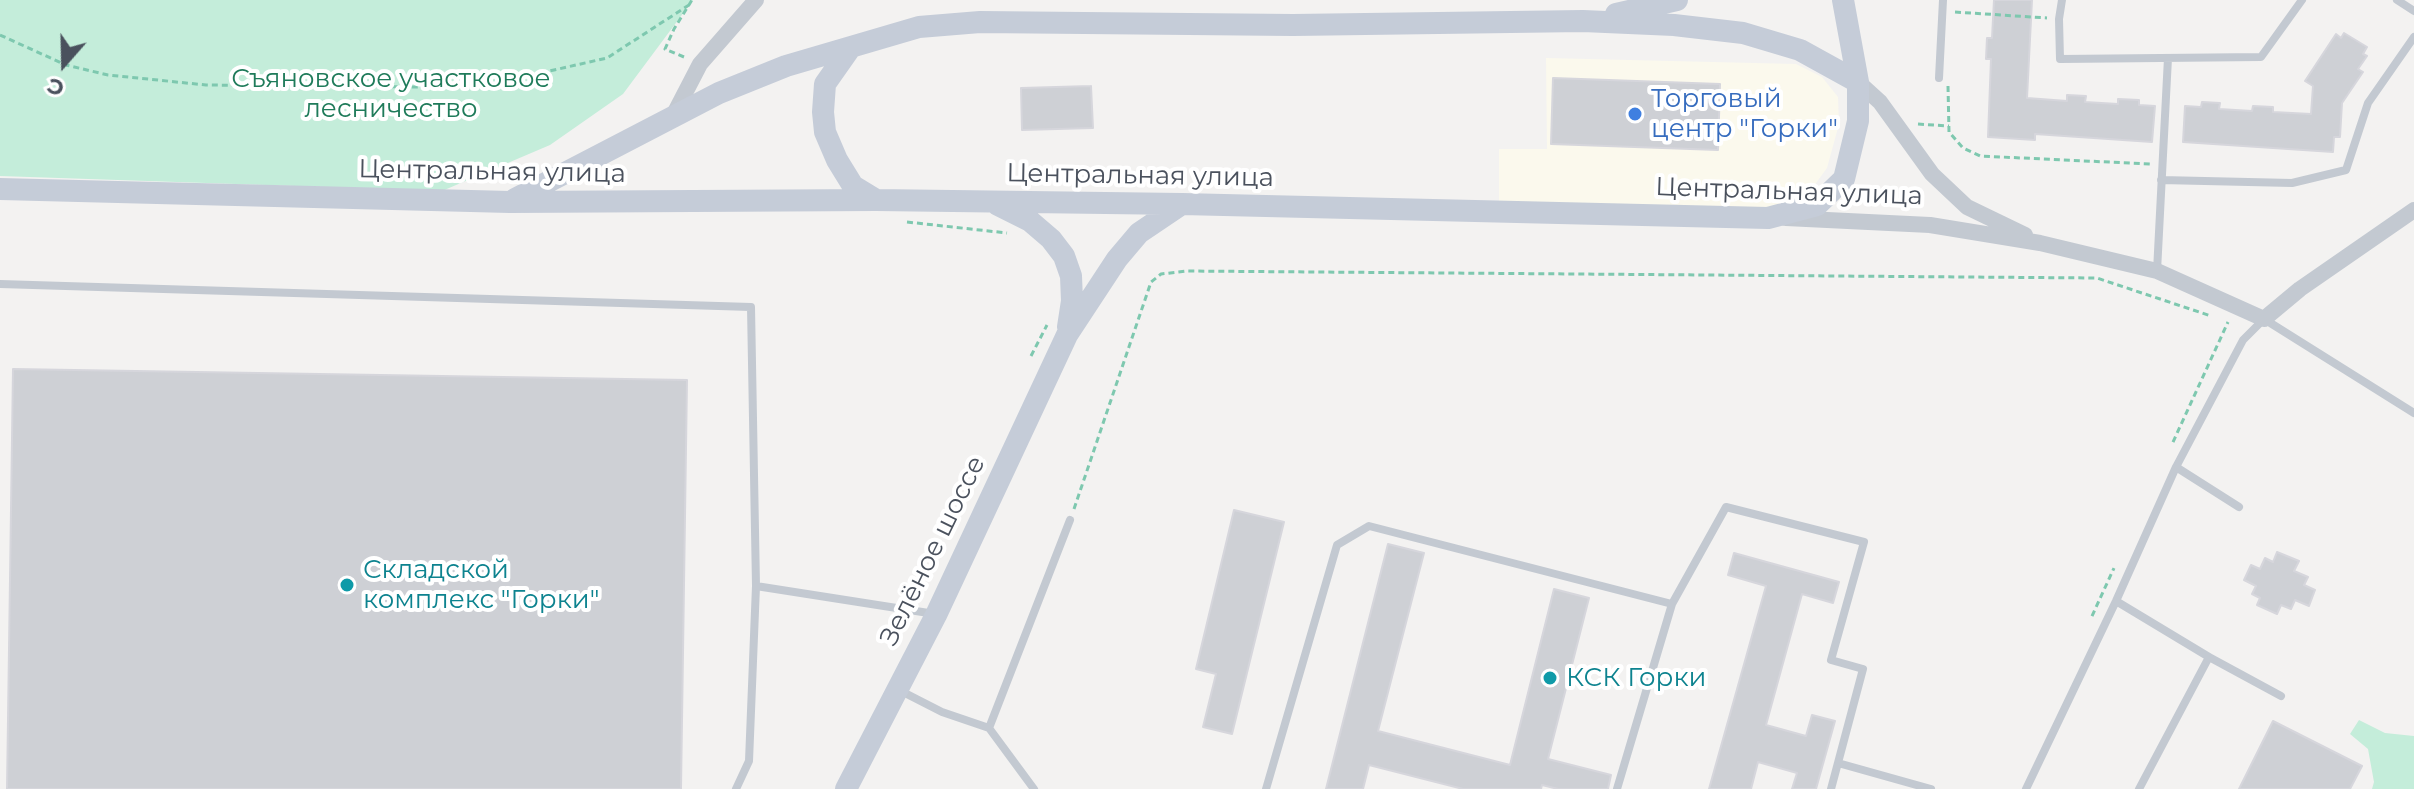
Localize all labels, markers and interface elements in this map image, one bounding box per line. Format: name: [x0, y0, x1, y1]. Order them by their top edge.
north arrow: [24, 24, 104, 104]
park label: Съяновское участковое лесничество: [231, 63, 551, 124]
text: С: [44, 72, 68, 102]
place label: Торговый центр "Горки": [1651, 83, 1838, 144]
marker: Торговый центр "Горки": [1626, 105, 1644, 123]
street label: Центральная улица: [358, 154, 626, 190]
street label: Центральная улица: [1006, 158, 1274, 194]
street label: Центральная улица: [1655, 172, 1923, 212]
street label: Зелёное шоссе: [874, 451, 992, 651]
place label: Складской комплекс "Горки": [363, 554, 599, 616]
marker: Складской комплекс "Горки": [338, 576, 356, 594]
place label: КСК Горки: [1566, 662, 1706, 694]
marker: КСК Горки: [1541, 669, 1559, 687]

